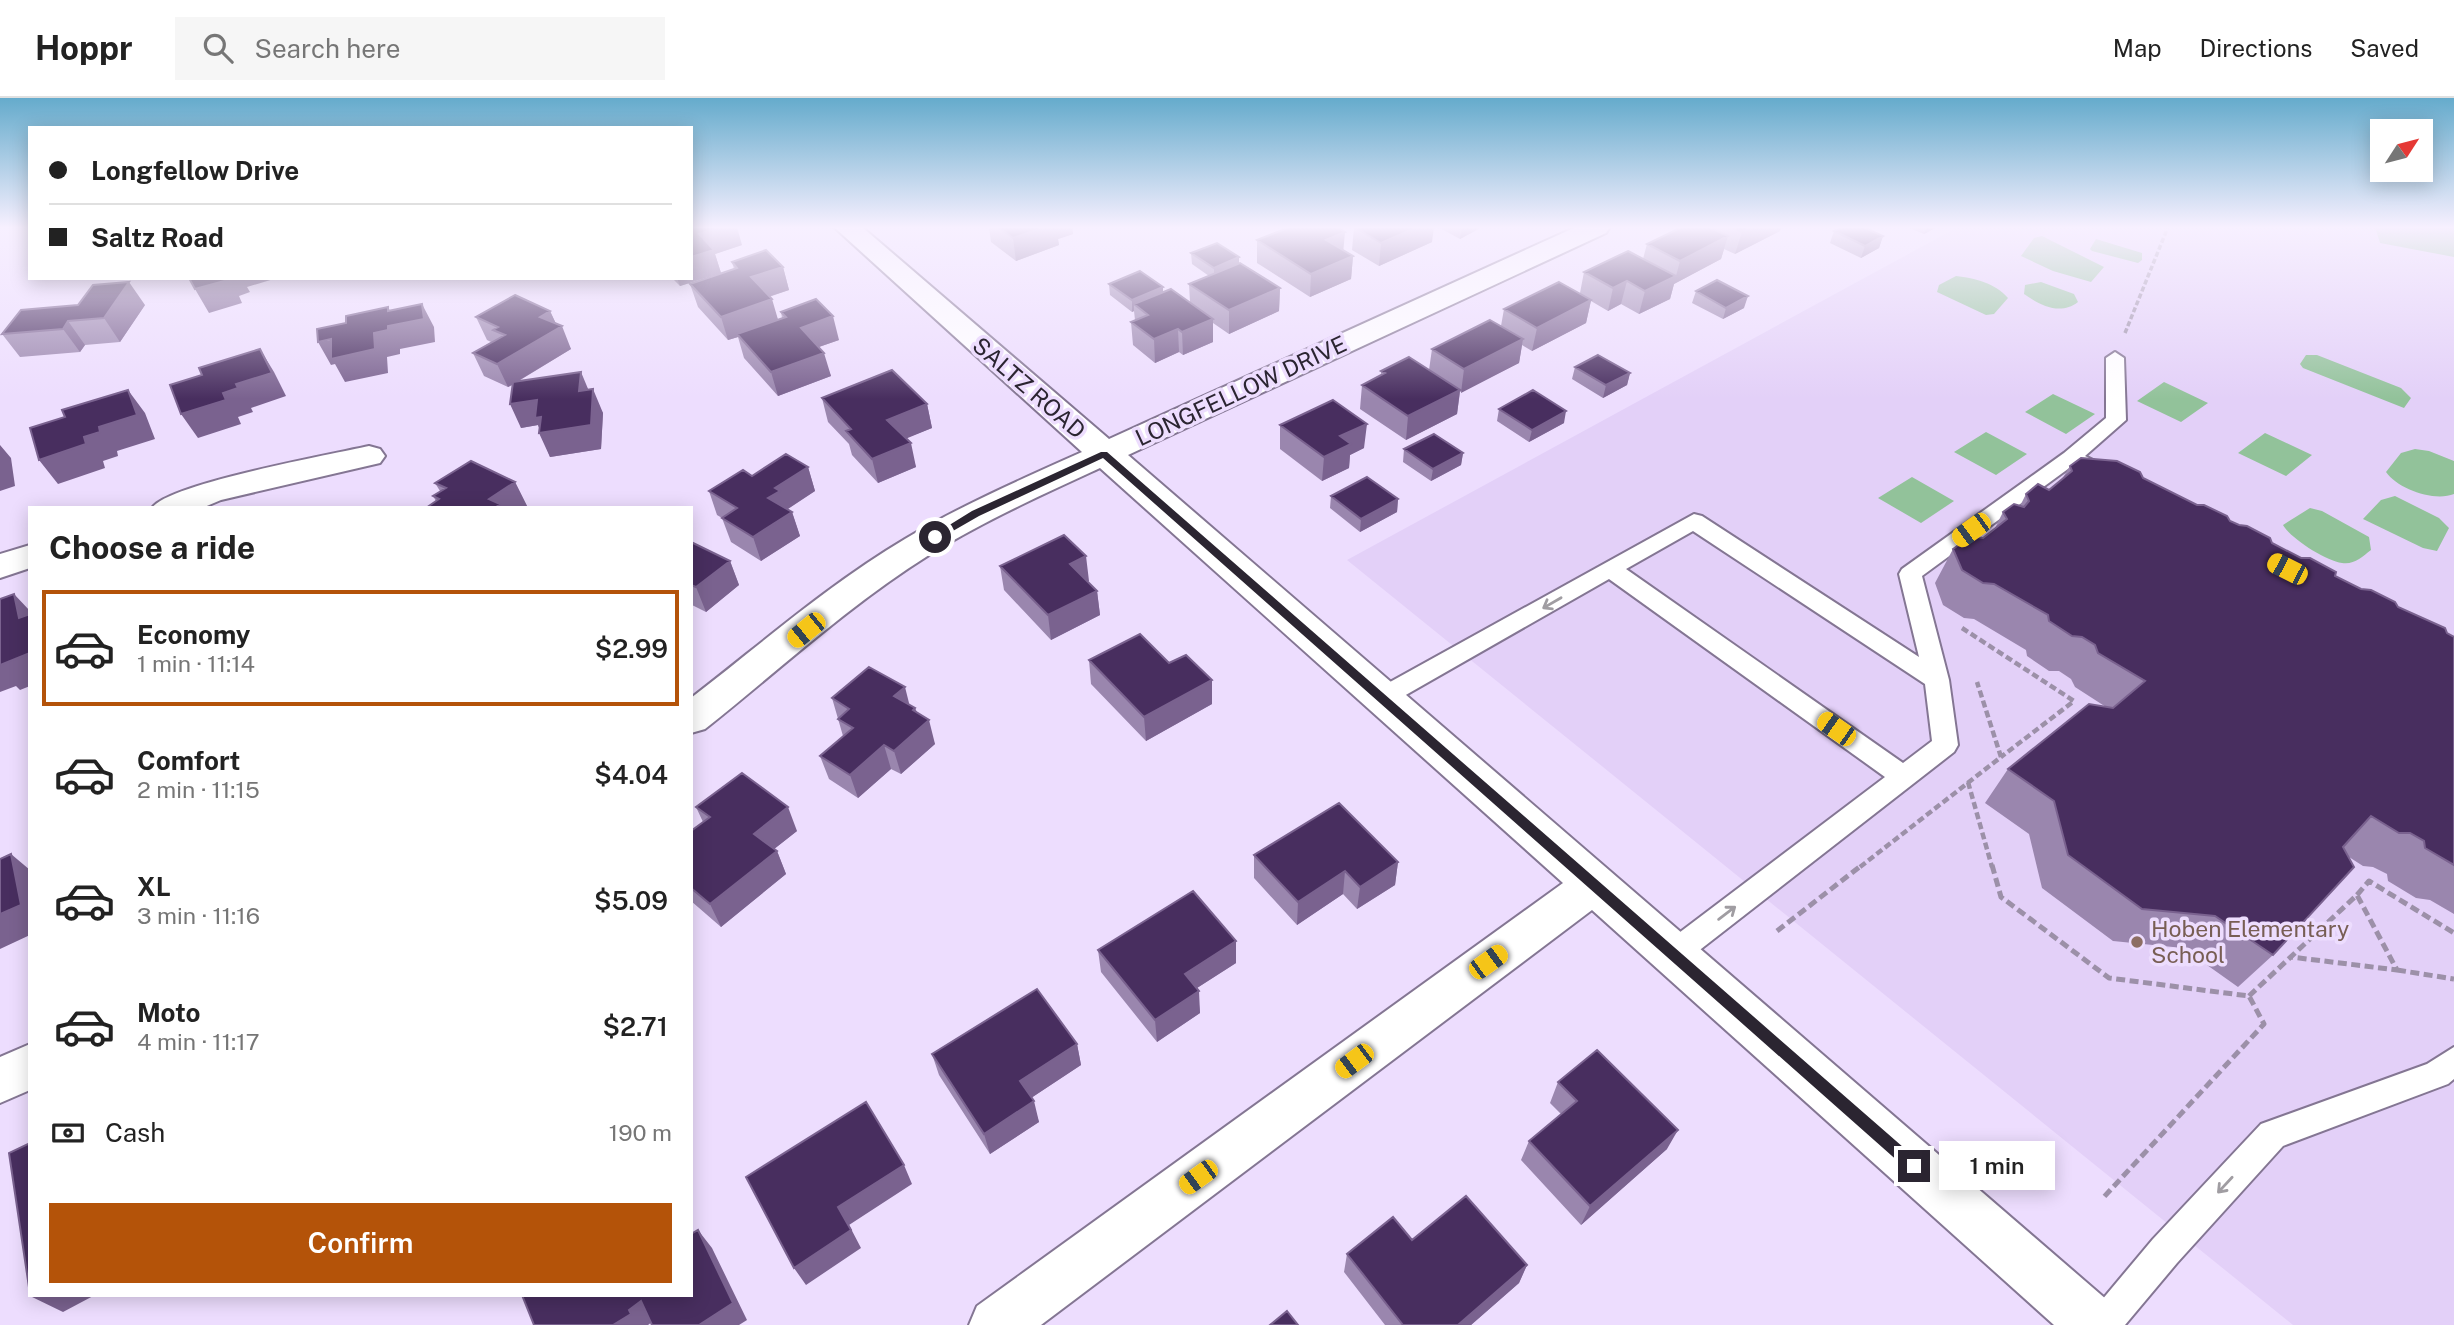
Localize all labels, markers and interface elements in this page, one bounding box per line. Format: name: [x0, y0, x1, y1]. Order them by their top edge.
search box: [175, 17, 665, 80]
text: Hoppr: [35, 29, 133, 67]
icon: search: [199, 29, 237, 67]
text: Search here: [255, 33, 401, 64]
text: Map: [2113, 34, 2162, 62]
text: Directions: [2200, 34, 2312, 62]
text: Saved: [2350, 34, 2419, 62]
north arrow: [2370, 119, 2432, 182]
map controls: [2370, 119, 2433, 182]
text: Longfellow Drive: [91, 155, 299, 186]
text: Saltz Road: [91, 222, 224, 253]
street label: LONGFELLOW DRIVE: [1131, 330, 1351, 451]
street label: SALTZ ROAD: [968, 331, 1091, 444]
car: [1948, 509, 1995, 551]
route start: [919, 521, 951, 553]
text: Choose a ride: [49, 529, 255, 566]
car: [2264, 550, 2311, 588]
one-way arrow: [1542, 596, 1562, 610]
car: [784, 609, 829, 651]
icon: car: [53, 617, 116, 680]
text: Economy: [137, 619, 250, 650]
text: $2.99: [595, 633, 668, 664]
text: 1 min · 11:14: [137, 650, 255, 677]
car: [1813, 708, 1860, 750]
icon: car: [53, 743, 116, 806]
text: Comfort: [137, 745, 240, 776]
text: $4.04: [594, 759, 668, 790]
text: 2 min · 11:15: [137, 776, 260, 803]
icon: car: [53, 869, 116, 932]
text: XL: [137, 871, 171, 902]
text: $5.09: [594, 885, 668, 916]
text: 3 min · 11:16: [137, 902, 260, 929]
one-way arrow: [1717, 905, 1736, 920]
place label: Hoben Elementary School: [2151, 915, 2349, 968]
marker: Hoben Elementary School: [2129, 934, 2145, 950]
car: [1465, 941, 1512, 983]
icon: car: [53, 995, 116, 1058]
text: Moto: [137, 997, 200, 1028]
text: $2.71: [603, 1011, 668, 1042]
text: 4 min · 11:17: [137, 1028, 259, 1055]
car: [1331, 1040, 1378, 1082]
icon: cash: [49, 1114, 87, 1152]
text: Cash: [105, 1117, 165, 1148]
text: 190 m: [609, 1119, 672, 1146]
callout: 1 min: [1938, 1142, 2054, 1190]
route end: [1898, 1150, 1930, 1182]
text: 1 min: [1970, 1152, 2024, 1179]
car: [1175, 1156, 1222, 1198]
one-way arrow: [2217, 1176, 2234, 1193]
button: Confirm: [49, 1203, 672, 1283]

